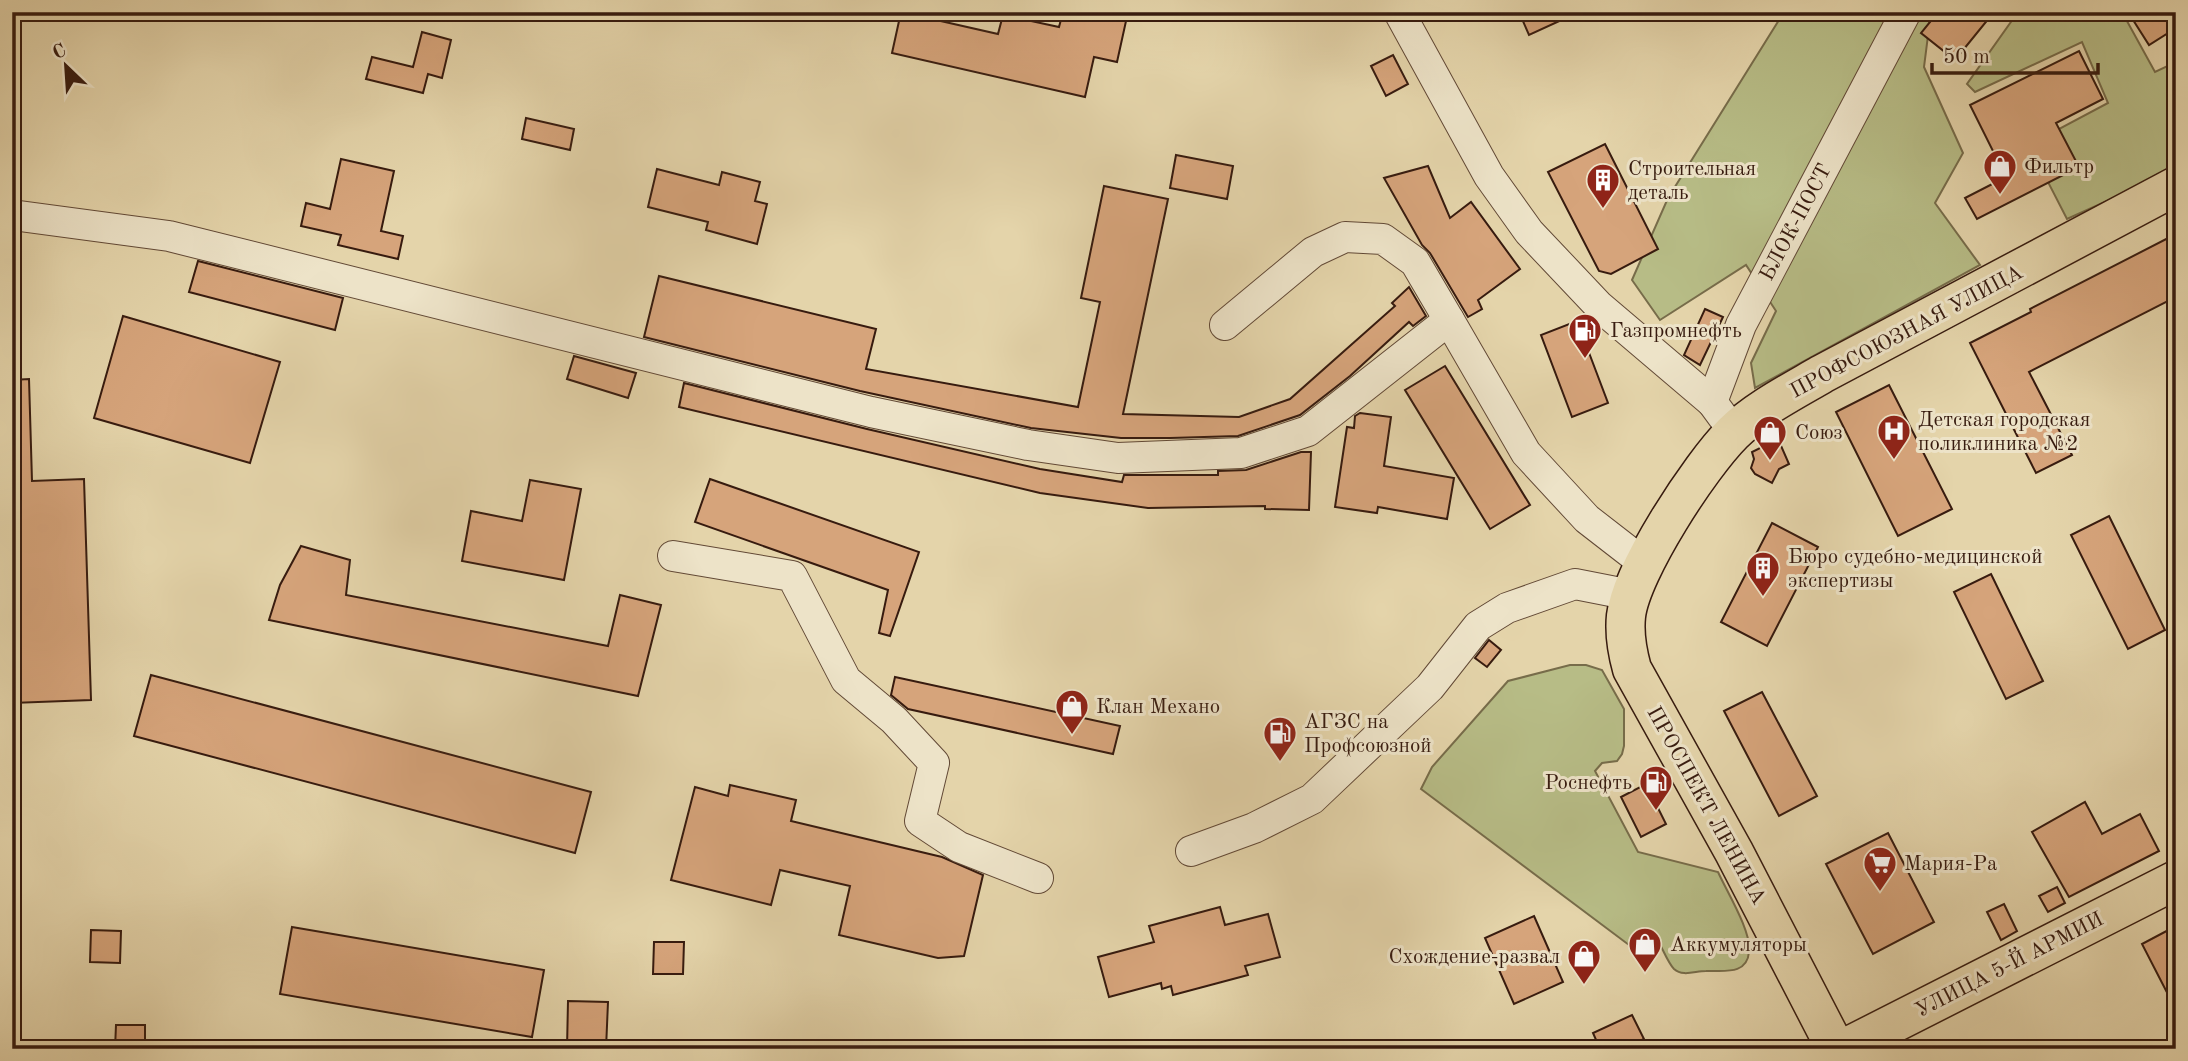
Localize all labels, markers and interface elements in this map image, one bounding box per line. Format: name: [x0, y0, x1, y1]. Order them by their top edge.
north arrow: [32, 32, 102, 102]
scale bar: [1932, 32, 2099, 76]
text: С: [50, 42, 70, 64]
text: 50 m: [1943, 47, 1990, 68]
shop icon: Фильтр: [1981, 147, 2019, 196]
place label: Фильтр: [2024, 157, 2094, 178]
place label: Строительная деталь: [1628, 159, 1756, 204]
building icon: Строительная деталь: [1584, 161, 1622, 210]
street label: БЛОК-ПОСТ: [1757, 161, 1836, 285]
street label: ПРОФСОЮЗНАЯ УЛИЦА: [1787, 262, 2026, 403]
fuel station icon: Газпромнефть: [1566, 311, 1604, 360]
place label: Газпромнефть: [1610, 321, 1742, 342]
place label: Детская городская поликлиника №2: [1918, 410, 2091, 455]
hospital icon: Детская городская поликлиника №2: [1875, 412, 1913, 461]
shop icon: Союз: [1751, 413, 1789, 462]
place label: Союз: [1795, 423, 1843, 444]
place label: Бюро судебно-медицинской экспертизы: [1788, 547, 2042, 592]
building icon: Бюро судебно-медицинской экспертизы: [1744, 549, 1782, 598]
shop icon: Клан Механо: [1053, 687, 1091, 736]
place label: Клан Механо: [1096, 697, 1220, 718]
street label: ПРОСПЕКТ ЛЕНИНА: [1642, 703, 1769, 908]
place label: АГЗС на Профсоюзной: [1304, 712, 1432, 757]
fuel station icon: АГЗС на Профсоюзной: [1261, 714, 1299, 763]
fuel station icon: Роснефть: [1637, 763, 1675, 812]
place label: Роснефть: [1545, 773, 1632, 794]
supermarket icon: Мария-Ра: [1861, 844, 1899, 893]
place label: Мария-Ра: [1904, 854, 1998, 875]
street label: УЛИЦА 5-Й АРМИИ: [1910, 904, 2107, 1022]
shop icon: Аккумуляторы: [1626, 925, 1664, 974]
place label: Аккумуляторы: [1670, 935, 1807, 956]
shop icon: Схождение-развал: [1565, 937, 1603, 986]
place label: Схождение-развал: [1388, 947, 1560, 968]

